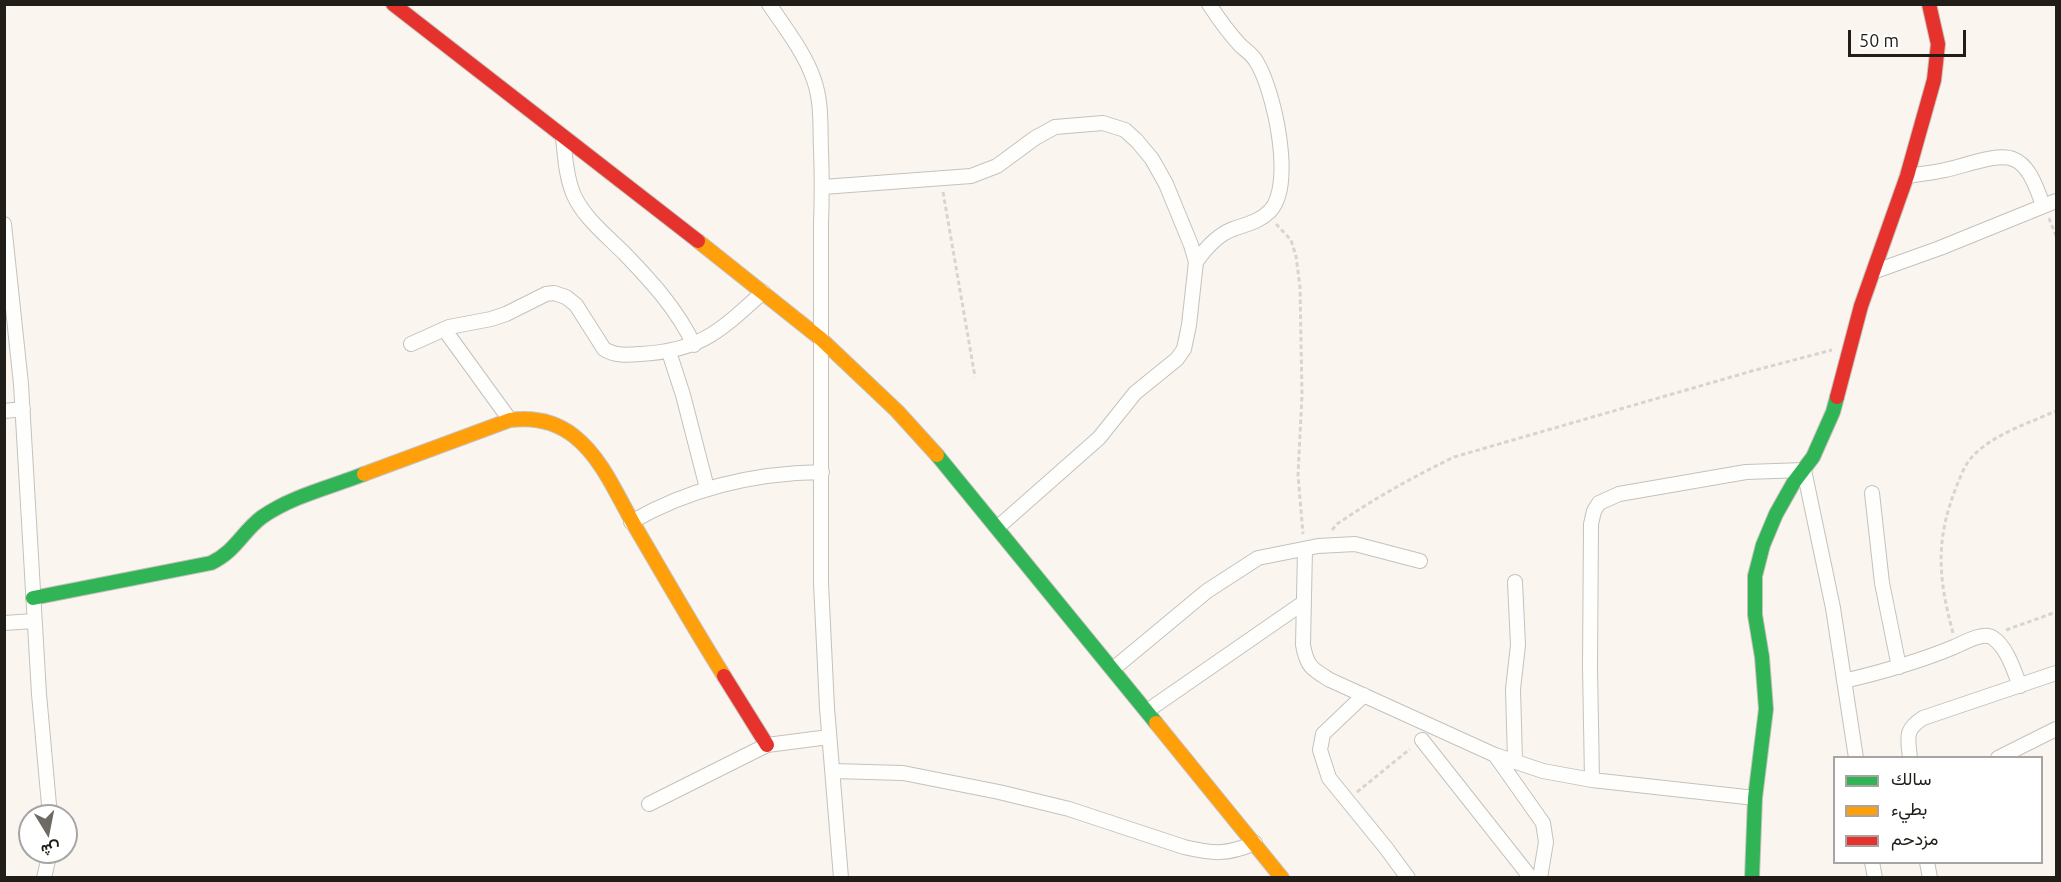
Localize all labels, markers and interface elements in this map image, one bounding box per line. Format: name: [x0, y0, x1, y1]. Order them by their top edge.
scale bar: [1851, 18, 1970, 56]
text: 50 m: [1859, 30, 1899, 50]
legend: [1833, 756, 2043, 864]
text: سالك: [1891, 768, 1931, 788]
text: بطيء: [1891, 798, 1927, 818]
north arrow: [18, 804, 78, 864]
text: مزدحم: [1891, 828, 1938, 848]
text: ش: [40, 839, 62, 860]

